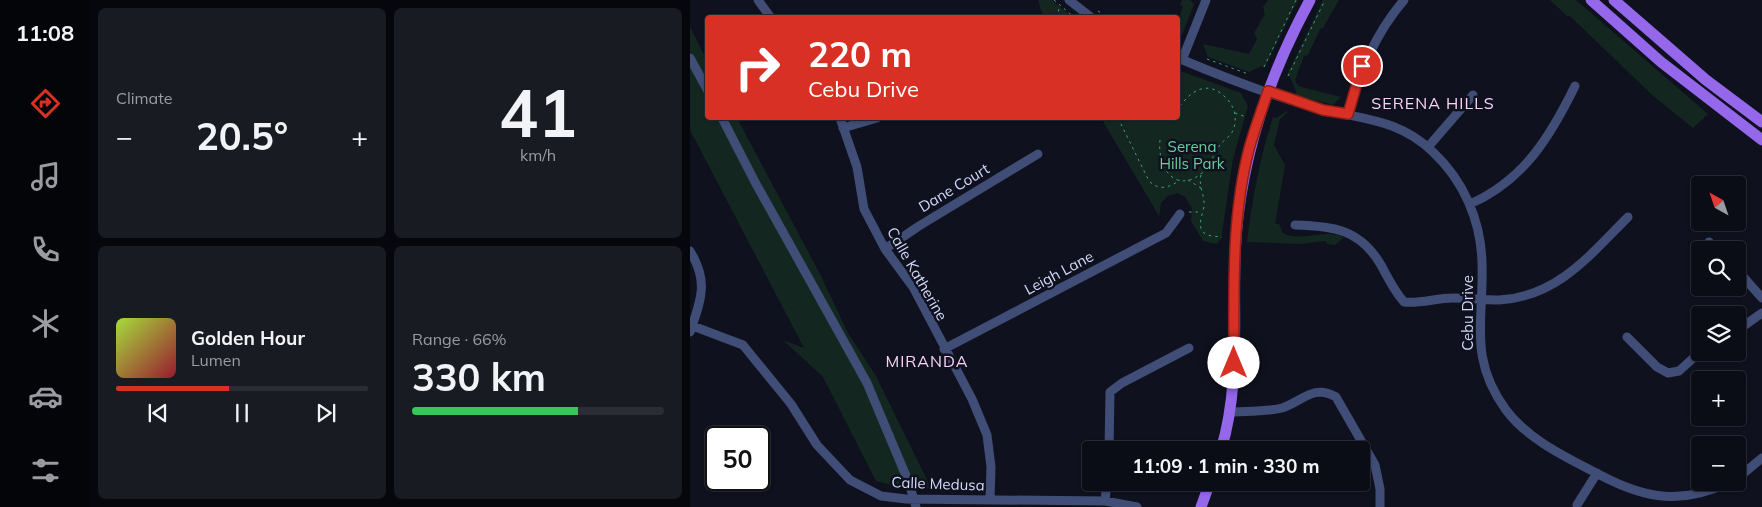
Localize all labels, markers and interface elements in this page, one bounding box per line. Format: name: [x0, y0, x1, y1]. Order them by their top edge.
text: 11:08: [16, 19, 74, 47]
text: 220 m: [808, 32, 912, 76]
icon: right: [725, 35, 790, 100]
pin: [1341, 45, 1383, 87]
icon: arrive: [1348, 52, 1376, 80]
text: 41: [499, 72, 577, 153]
text: Cebu Drive: [808, 75, 919, 103]
icon: directions: [28, 86, 63, 121]
text: Climate: [116, 88, 172, 108]
district label: SERENA HILLS: [1371, 93, 1495, 113]
text: 20.5°: [196, 112, 288, 160]
text: −: [116, 119, 133, 154]
text: +: [351, 119, 368, 154]
park label: Serena Hills Park: [1159, 137, 1225, 173]
text: km/h: [520, 145, 556, 165]
icon: music: [28, 159, 63, 194]
street label: Dane Court: [915, 159, 993, 216]
north arrow: [1691, 176, 1746, 231]
map controls: [1691, 176, 1746, 491]
street label: Calle Katherine: [883, 224, 952, 324]
icon: phone: [28, 232, 63, 267]
button: search: [1691, 241, 1746, 296]
street label: Leigh Lane: [1021, 246, 1097, 299]
street label: Cebu Drive: [1458, 275, 1477, 351]
icon: climate: [28, 306, 63, 341]
button: layers: [1691, 306, 1746, 361]
text: Golden Hour: [191, 326, 305, 350]
text: Range · 66%: [412, 329, 507, 349]
position arrow: [1207, 336, 1259, 388]
text: Lumen: [191, 350, 241, 370]
district label: MIRANDA: [886, 351, 969, 371]
text: 330 km: [412, 353, 546, 401]
button: +: [1691, 371, 1746, 426]
icon: car: [28, 379, 63, 414]
icon: previous: [144, 399, 172, 427]
icon: pause: [228, 399, 256, 427]
icon: next: [312, 399, 340, 427]
speed limit sign: 50: [705, 426, 770, 491]
button: −: [1691, 436, 1746, 491]
icon: filters: [28, 453, 63, 488]
text: 11:09 · 1 min · 330 m: [1132, 454, 1320, 478]
street label: Calle Medusa: [891, 472, 985, 495]

